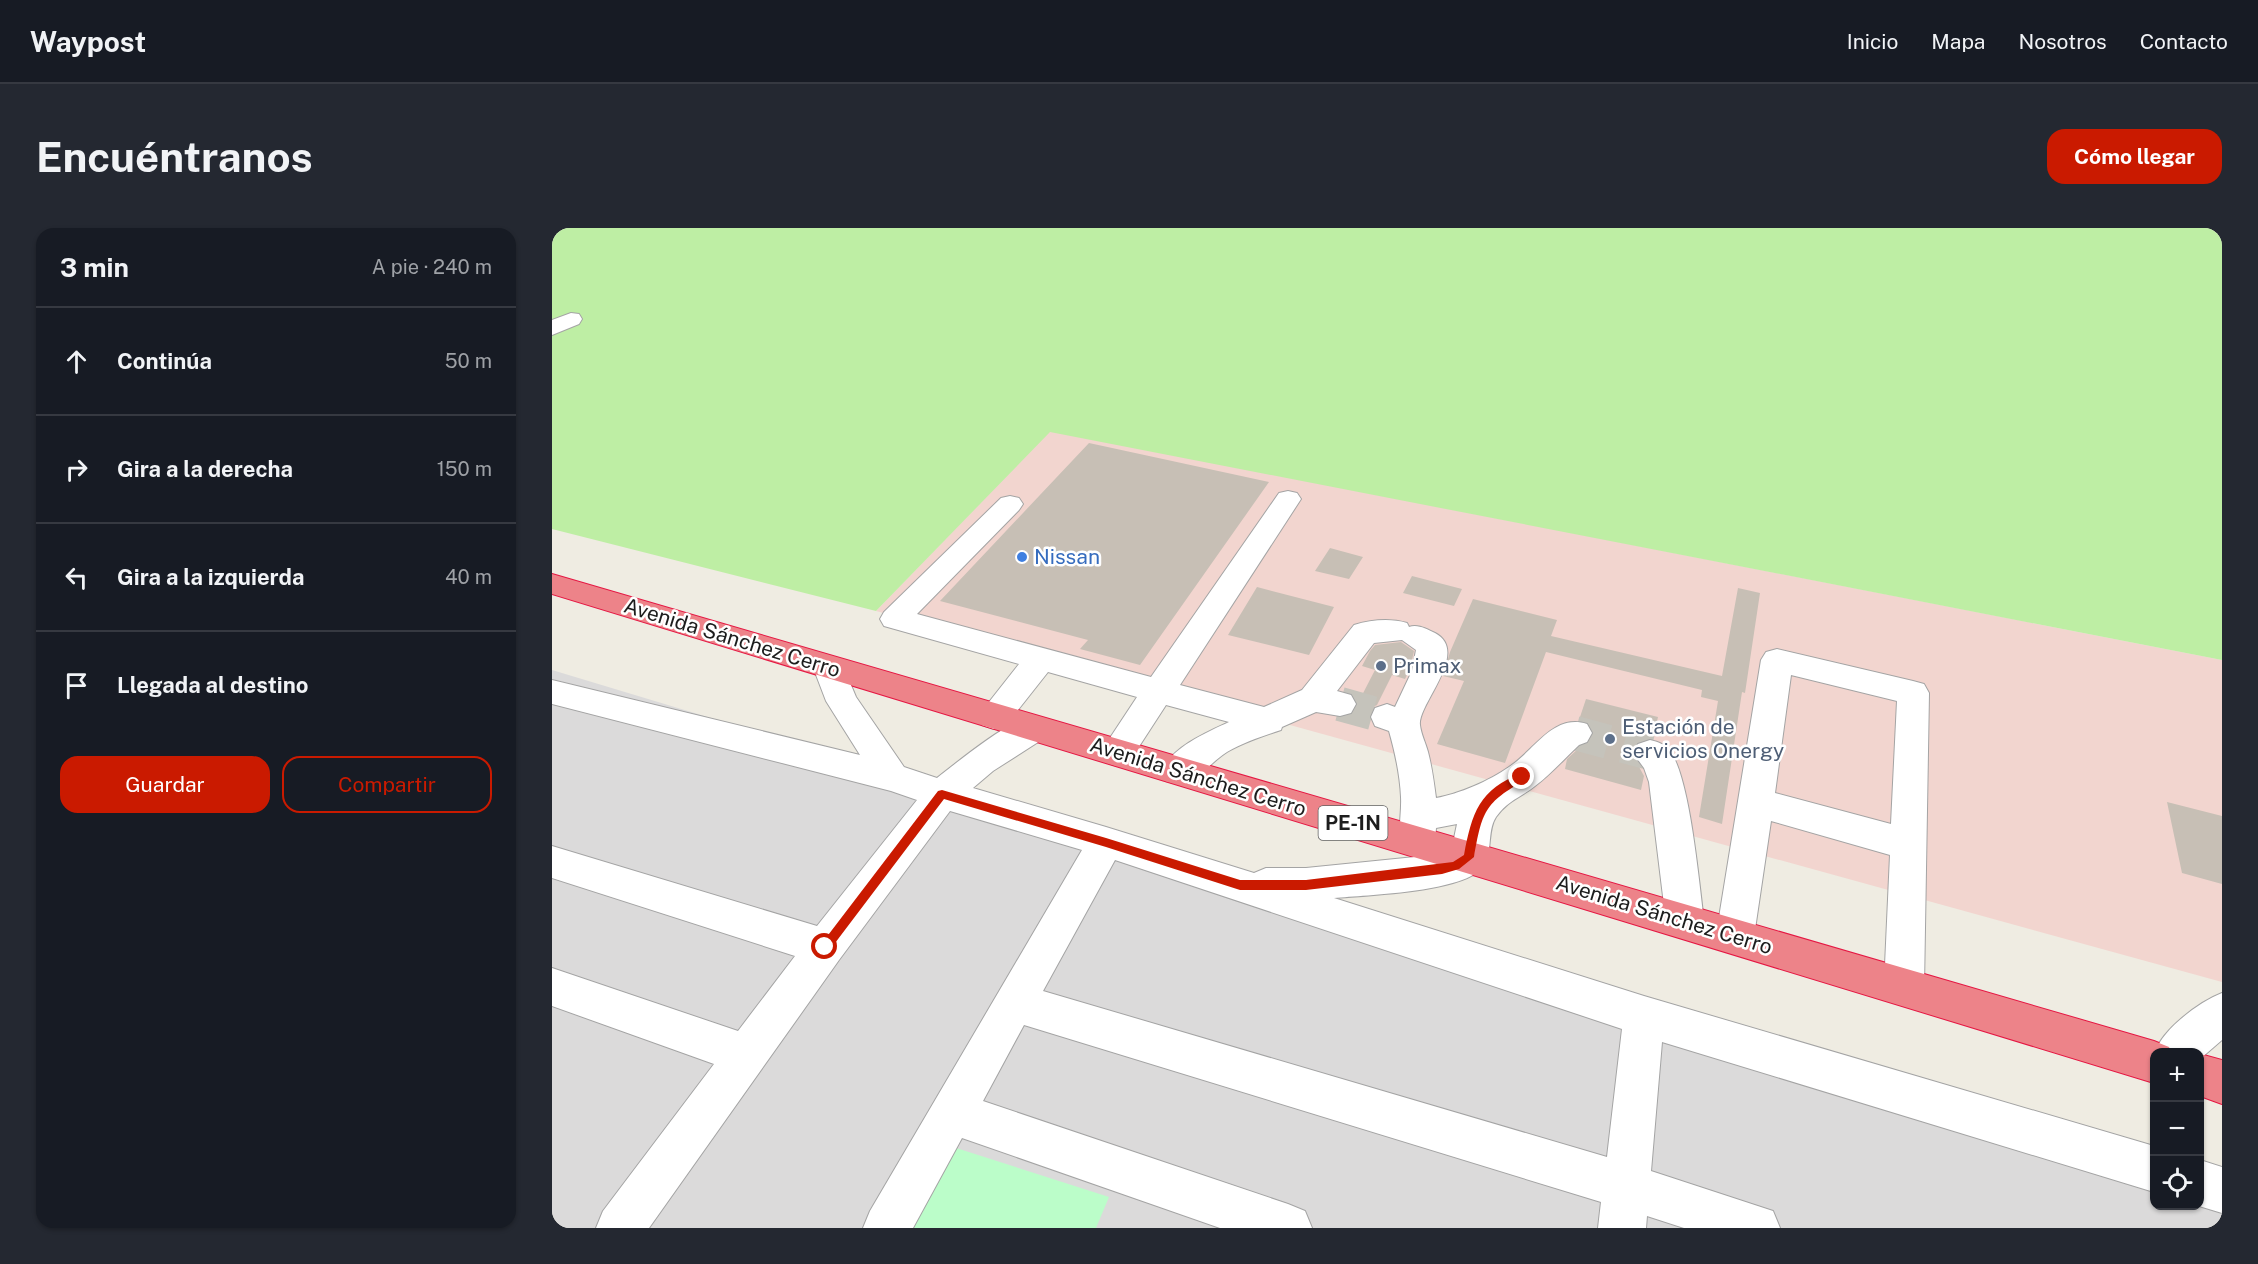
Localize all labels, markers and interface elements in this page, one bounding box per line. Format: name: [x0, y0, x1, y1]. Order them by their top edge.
text: Waypost: [30, 25, 146, 58]
text: Inicio: [1847, 29, 1898, 54]
text: Mapa: [1931, 29, 1985, 54]
text: Nosotros: [2018, 29, 2107, 54]
text: Contacto: [2140, 29, 2228, 54]
button: Cómo llegar: [2047, 129, 2222, 184]
text: Encuéntranos: [36, 132, 313, 181]
text: 3 min: [60, 252, 129, 283]
text: A pie · 240 m: [372, 255, 492, 279]
icon: ahead: [60, 345, 93, 378]
text: Continúa: [117, 348, 212, 374]
text: 50 m: [445, 349, 492, 373]
icon: right: [60, 453, 93, 486]
text: Gira a la derecha: [117, 456, 293, 482]
text: 150 m: [437, 457, 492, 481]
place label: Nissan: [1034, 544, 1100, 569]
marker: Nissan: [1015, 550, 1029, 564]
icon: left: [60, 561, 93, 594]
text: Gira a la izquierda: [117, 564, 304, 590]
text: 40 m: [445, 565, 492, 589]
street label: Avenida Sánchez Cerro: [621, 593, 843, 682]
place label: Primax: [1393, 653, 1461, 678]
marker: Primax: [1374, 659, 1388, 673]
icon: arrive: [60, 669, 93, 702]
text: Llegada al destino: [117, 672, 308, 698]
place label: Estación de servicios Onergy: [1622, 714, 1784, 763]
street label: Avenida Sánchez Cerro: [1087, 732, 1309, 821]
marker: Estación de servicios Onergy: [1603, 732, 1617, 746]
button: Guardar: [60, 756, 270, 813]
button: Compartir: [282, 756, 492, 813]
route end: [1508, 763, 1534, 789]
road number: PE-1N: [1318, 806, 1388, 840]
street label: Avenida Sánchez Cerro: [1553, 870, 1775, 959]
route start: [811, 933, 837, 959]
map controls: [2150, 1048, 2204, 1210]
button: +: [2150, 1048, 2204, 1102]
button: −: [2150, 1102, 2204, 1156]
button: locate: [2150, 1156, 2204, 1210]

